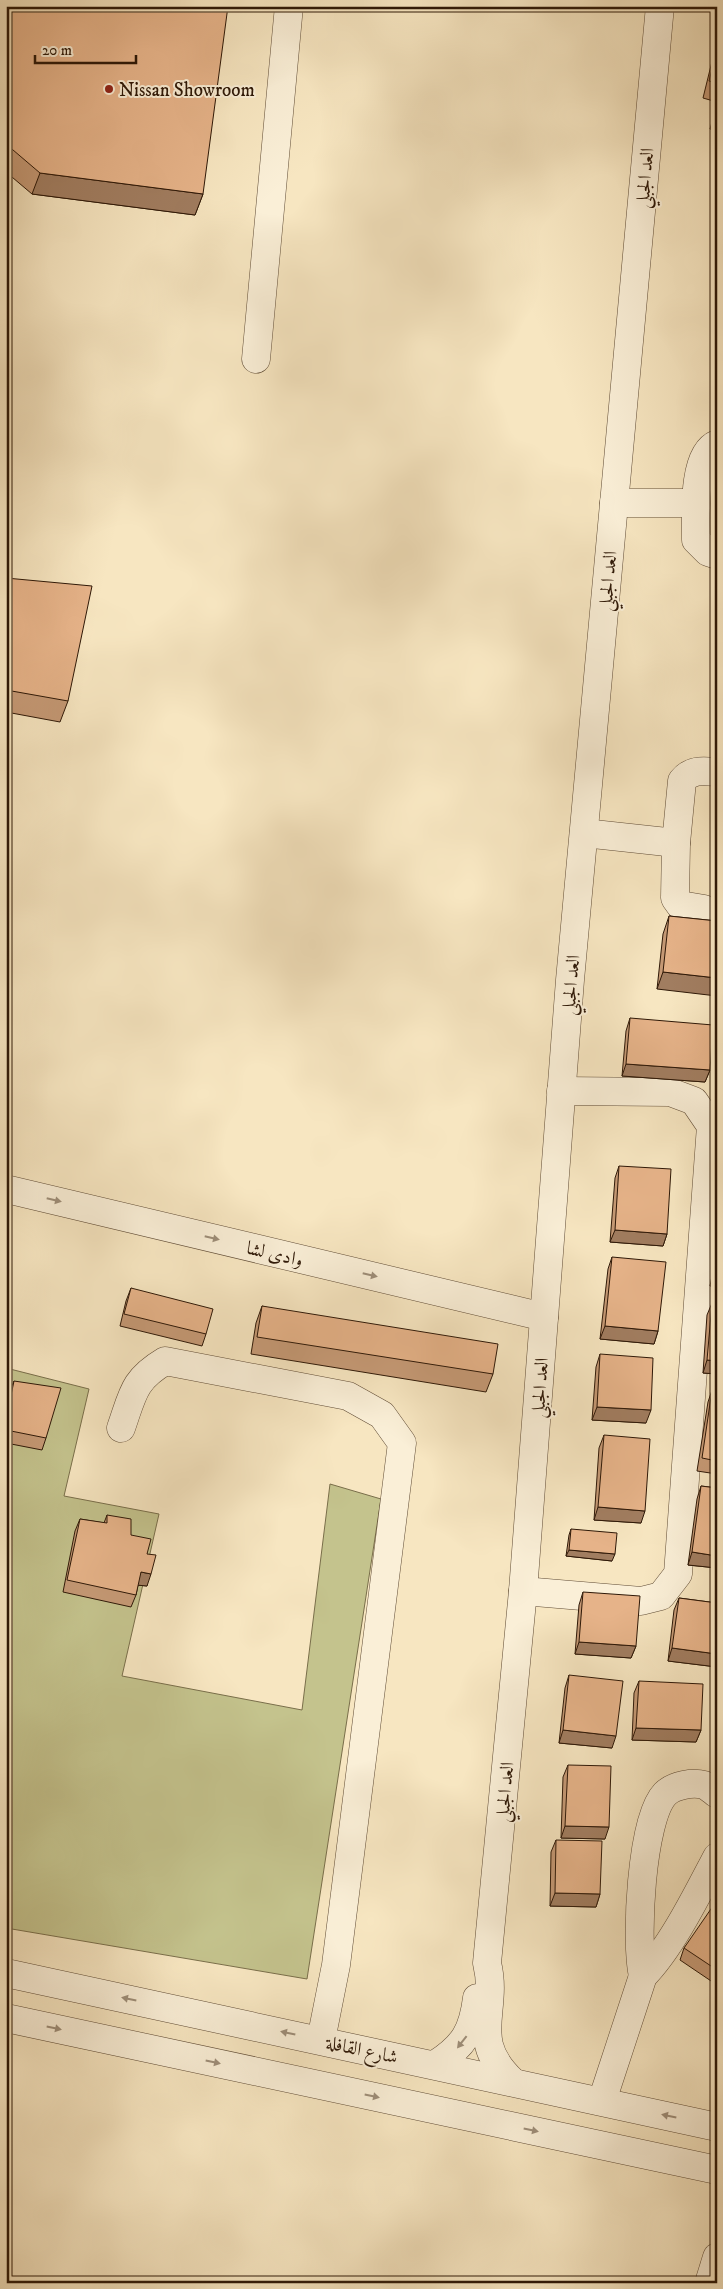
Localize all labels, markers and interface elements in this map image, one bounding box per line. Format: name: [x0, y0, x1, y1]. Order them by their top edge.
scale bar: [35, 32, 136, 64]
text: 20 m: [42, 41, 72, 60]
place label: Nissan Showroom: [119, 79, 255, 102]
marker: Nissan Showroom: [103, 83, 115, 95]
street label: العد الجبلي: [631, 147, 666, 210]
street label: العد الجبلي: [594, 550, 629, 613]
street label: العد الجبلي: [557, 954, 592, 1017]
one-way arrow: [46, 1196, 61, 1204]
one-way arrow: [204, 1234, 219, 1242]
street label: وادى لشا: [244, 1237, 305, 1272]
one-way arrow: [362, 1271, 377, 1279]
street label: العد الجبلي: [527, 1357, 560, 1420]
street label: العد الجبلي: [491, 1761, 526, 1824]
one-way arrow: [122, 1995, 137, 2003]
one-way arrow: [46, 2025, 62, 2033]
one-way arrow: [281, 2029, 296, 2037]
street label: شارع القافلة: [322, 2031, 400, 2072]
one-way arrow: [456, 2035, 467, 2048]
one-way arrow: [205, 2058, 220, 2066]
one-way arrow: [364, 2092, 379, 2100]
one-way arrow: [662, 2112, 677, 2120]
one-way arrow: [523, 2126, 538, 2134]

